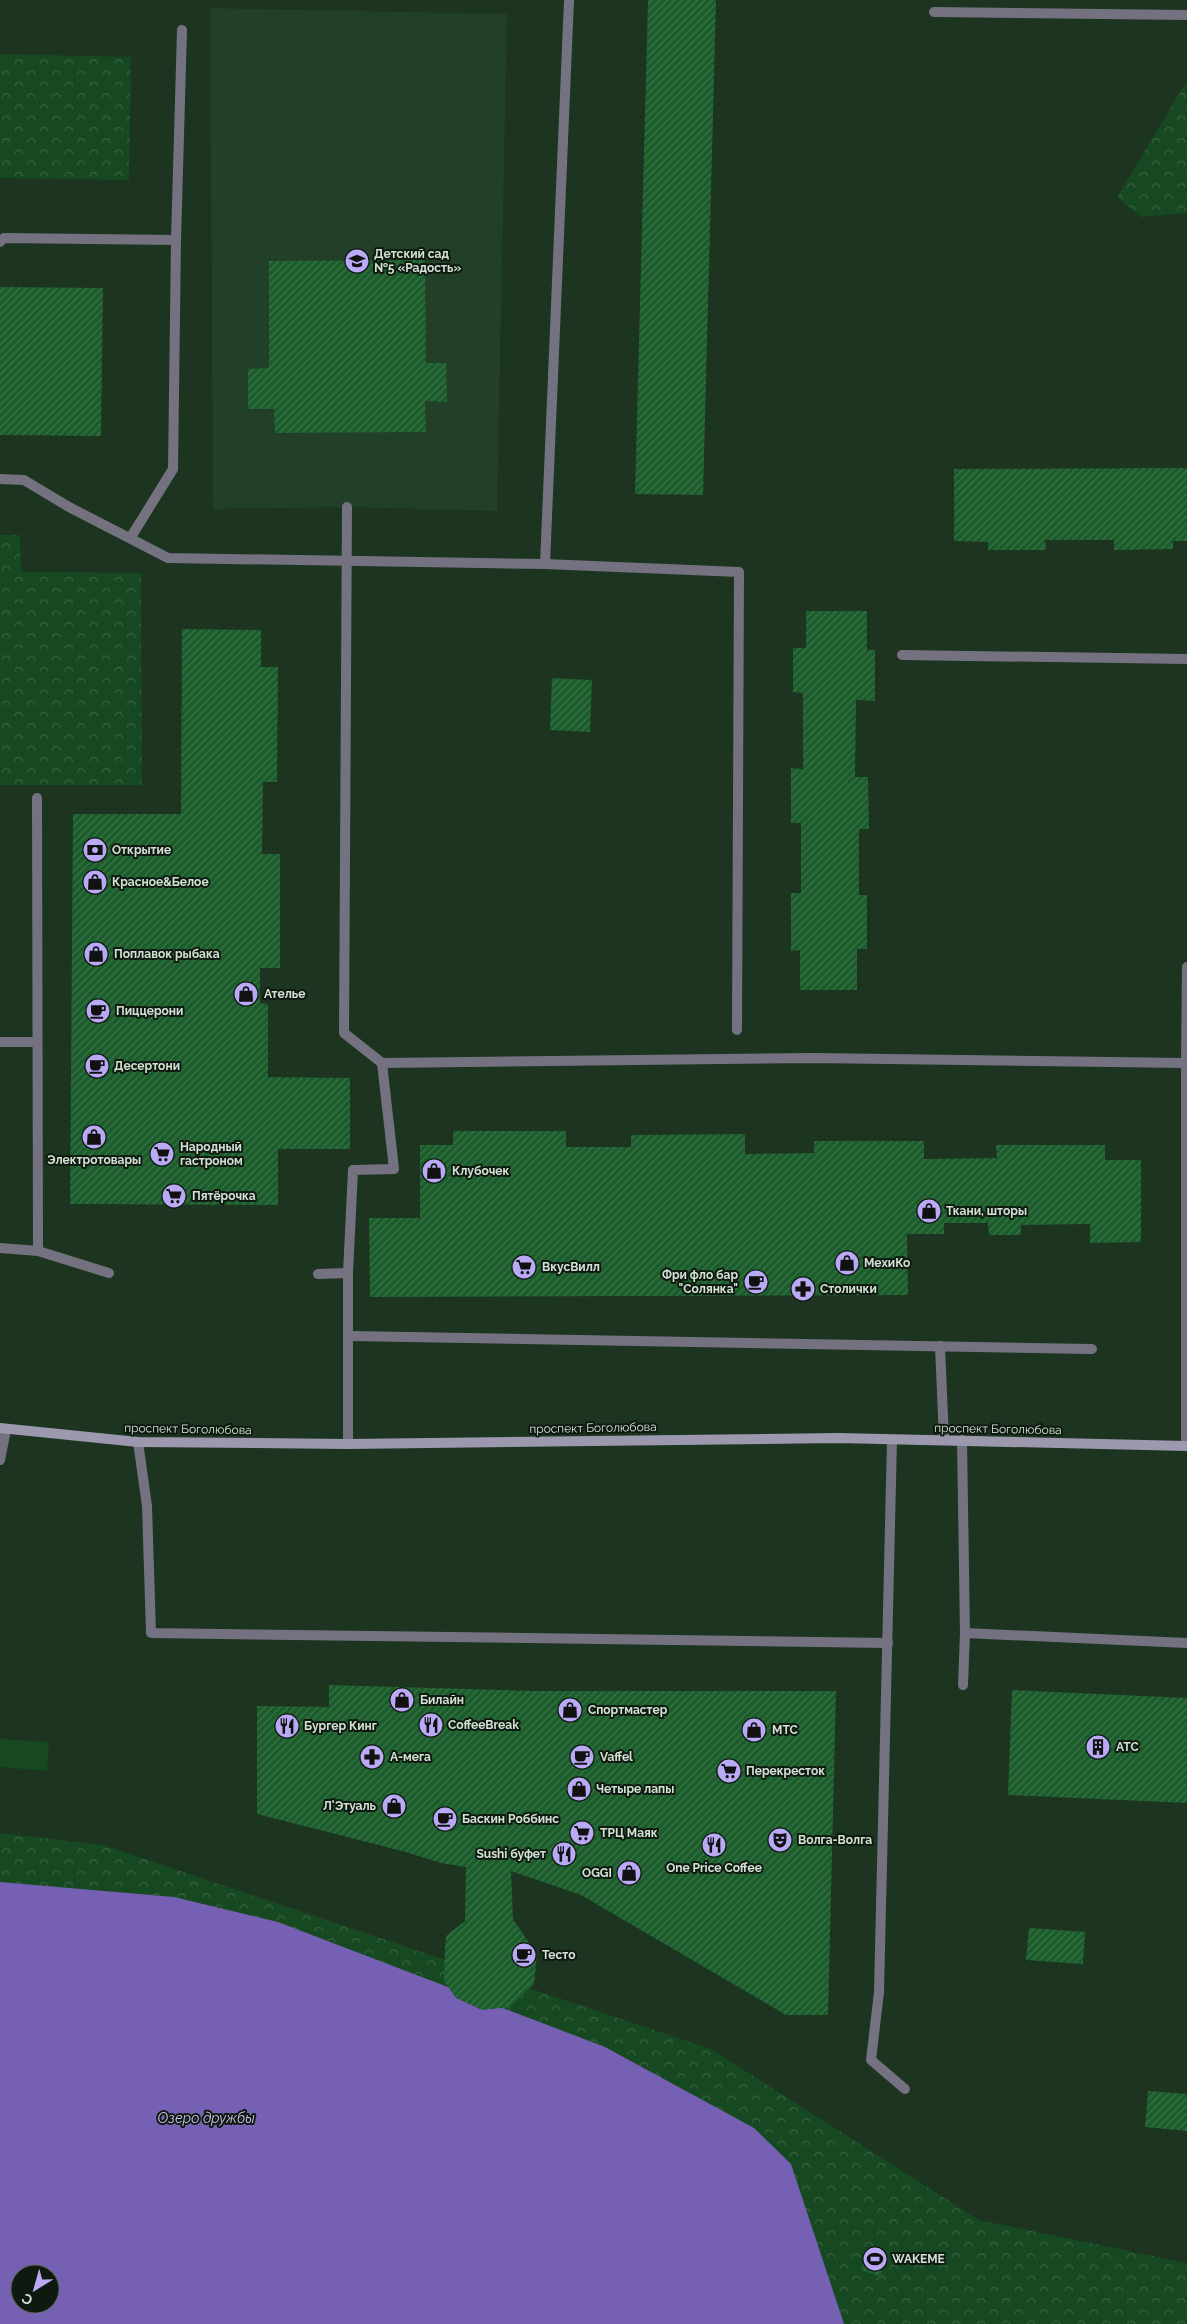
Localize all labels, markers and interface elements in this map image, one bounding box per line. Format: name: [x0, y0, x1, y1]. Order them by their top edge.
place label: Детский сад №5 «Радость»: [374, 247, 461, 275]
school or university icon: Детский сад №5 «Радость»: [344, 248, 370, 274]
bank icon: Открытие: [82, 837, 108, 863]
place label: Открытие: [112, 843, 171, 857]
shop icon: Красное&Белое: [82, 869, 108, 895]
place label: Красное&Белое: [112, 875, 209, 889]
shop icon: Поплавок рыбака: [83, 941, 109, 967]
place label: Поплавок рыбака: [114, 947, 220, 961]
shop icon: Ателье: [233, 981, 259, 1007]
place label: Ателье: [264, 987, 305, 1001]
cafe icon: Пиццерони: [85, 998, 111, 1024]
place label: Пиццерони: [116, 1004, 183, 1018]
cafe icon: Десертони: [84, 1053, 110, 1079]
place label: Десертони: [114, 1059, 180, 1073]
shop icon: Электротовары: [81, 1124, 107, 1150]
place label: Народный гастроном: [180, 1140, 243, 1168]
supermarket icon: Народный гастроном: [149, 1141, 175, 1167]
place label: Электротовары: [47, 1153, 141, 1167]
shop icon: Клубочек: [421, 1158, 447, 1184]
place label: Клубочек: [452, 1164, 509, 1178]
supermarket icon: Пятёрочка: [161, 1183, 187, 1209]
place label: Пятёрочка: [192, 1189, 256, 1203]
shop icon: Ткани, шторы: [916, 1198, 942, 1224]
place label: Ткани, шторы: [946, 1204, 1027, 1218]
shop icon: МехиКо: [834, 1250, 860, 1276]
supermarket icon: ВкусВилл: [511, 1254, 537, 1280]
place label: МехиКо: [864, 1256, 910, 1270]
place label: ВкусВилл: [542, 1260, 600, 1274]
place label: Фри фло бар "Солянка": [662, 1268, 738, 1296]
cafe icon: Фри фло бар "Солянка": [743, 1269, 769, 1295]
pharmacy icon: Столички: [790, 1276, 816, 1302]
place label: Столички: [820, 1282, 877, 1296]
street label: проспект Боголюбова: [529, 1420, 657, 1436]
street label: проспект Боголюбова: [124, 1421, 252, 1437]
street label: проспект Боголюбова: [934, 1421, 1062, 1437]
shop icon: Билайн: [389, 1687, 415, 1713]
place label: Билайн: [420, 1693, 464, 1707]
shop icon: Спортмастер: [557, 1697, 583, 1723]
place label: Спортмастер: [588, 1703, 668, 1717]
restaurant icon: CoffeeBreak: [418, 1712, 444, 1738]
restaurant icon: Бургер Кинг: [274, 1713, 300, 1739]
shop icon: МТС: [741, 1717, 767, 1743]
place label: CoffeeBreak: [448, 1718, 519, 1732]
place label: Бургер Кинг: [304, 1719, 377, 1733]
place label: МТС: [772, 1723, 798, 1737]
building icon: АТС: [1085, 1734, 1111, 1760]
place label: АТС: [1116, 1740, 1139, 1754]
pharmacy icon: А-мега: [359, 1744, 385, 1770]
cafe icon: Vaffel: [569, 1744, 595, 1770]
place label: А-мега: [390, 1750, 431, 1764]
place label: Vaffel: [600, 1750, 633, 1764]
supermarket icon: Перекресток: [716, 1758, 742, 1784]
place label: Перекресток: [746, 1764, 825, 1778]
shop icon: Четыре лапы: [566, 1776, 592, 1802]
place label: Четыре лапы: [596, 1782, 674, 1796]
shop icon: Л'Этуаль: [381, 1793, 407, 1819]
place label: Л'Этуаль: [323, 1799, 377, 1813]
cafe icon: Баскин Роббинс: [432, 1806, 458, 1832]
place label: Баскин Роббинс: [462, 1812, 559, 1826]
supermarket icon: ТРЦ Маяк: [569, 1820, 595, 1846]
place label: ТРЦ Маяк: [600, 1826, 658, 1840]
theatre icon: Волга-Волга: [767, 1827, 793, 1853]
restaurant icon: One Price Coffee: [701, 1832, 727, 1858]
place label: Волга-Волга: [798, 1833, 872, 1847]
restaurant icon: Sushi буфет: [551, 1841, 577, 1867]
place label: Sushi буфет: [476, 1847, 546, 1861]
shop icon: OGGI: [616, 1860, 642, 1886]
place label: One Price Coffee: [666, 1861, 762, 1875]
place label: OGGI: [582, 1866, 612, 1880]
cafe icon: Тесто: [511, 1942, 537, 1968]
place label: Тесто: [542, 1948, 575, 1962]
water label: Озеро дружбы: [157, 2110, 255, 2126]
sports icon: WAKEME: [862, 2246, 888, 2272]
place label: WAKEME: [892, 2252, 945, 2266]
north arrow: [10, 2264, 60, 2314]
text: С: [18, 2290, 36, 2309]

